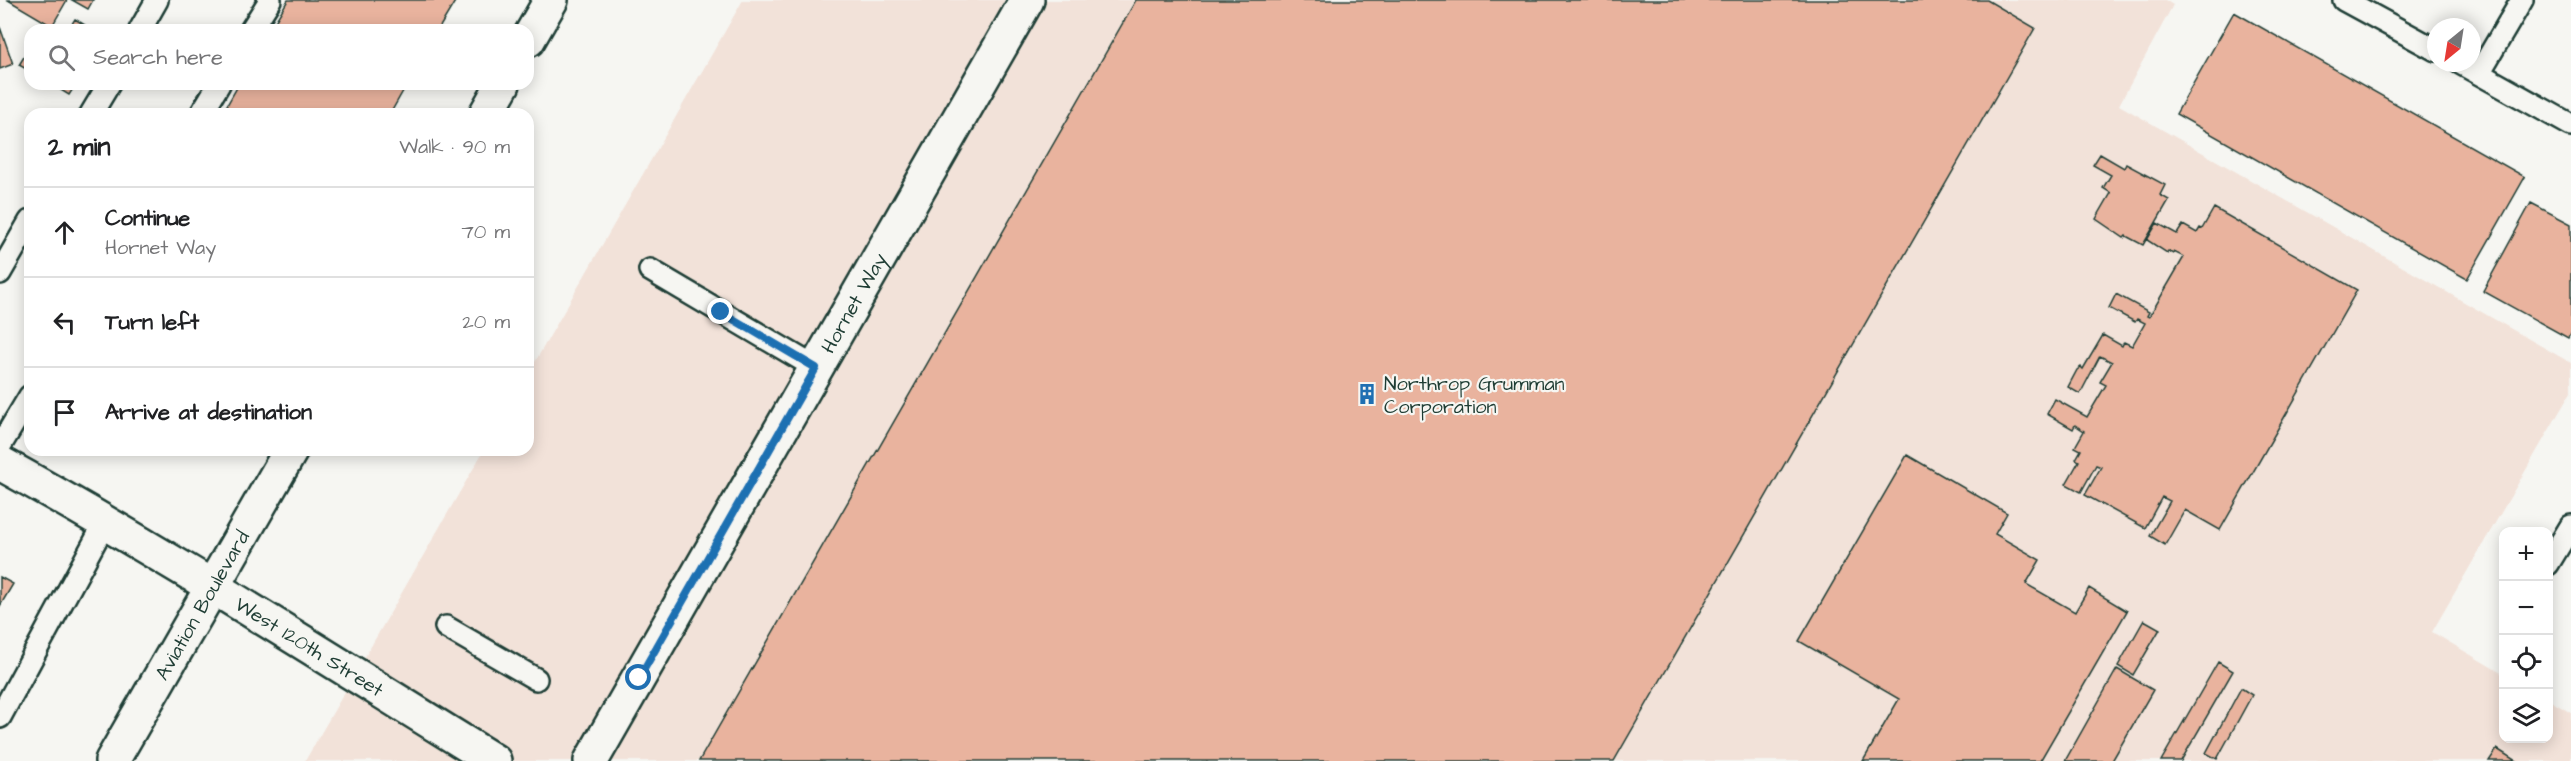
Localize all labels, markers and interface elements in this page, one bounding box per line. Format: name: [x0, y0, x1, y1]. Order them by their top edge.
north arrow: [2427, 18, 2481, 72]
search box: [24, 24, 534, 90]
icon: search: [45, 41, 78, 74]
text: Search here: [93, 42, 223, 73]
text: 2 min: [48, 129, 110, 165]
text: Walk · 90 m: [399, 133, 510, 161]
text: Continue: [105, 203, 190, 234]
icon: ahead: [48, 216, 81, 249]
text: 70 m: [462, 218, 510, 246]
text: Hornet Way: [105, 234, 216, 262]
street label: Hornet Way: [815, 248, 895, 359]
route end: [707, 298, 733, 324]
icon: left: [48, 306, 81, 339]
text: Turn left: [105, 307, 199, 338]
text: 20 m: [462, 308, 510, 336]
place label: Northrop Grumman Corporation: [1384, 370, 1565, 421]
building icon: Northrop Grumman Corporation: [1355, 382, 1379, 406]
icon: arrive: [48, 396, 81, 429]
text: Arrive at destination: [105, 397, 312, 428]
street label: Aviation Boulevard: [149, 526, 257, 685]
map controls: [2499, 527, 2553, 743]
button: +: [2499, 527, 2553, 581]
button: −: [2499, 581, 2553, 635]
street label: West 120th Street: [229, 591, 389, 704]
button: locate: [2499, 635, 2553, 689]
route start: [625, 664, 651, 690]
button: layers: [2499, 689, 2553, 743]

